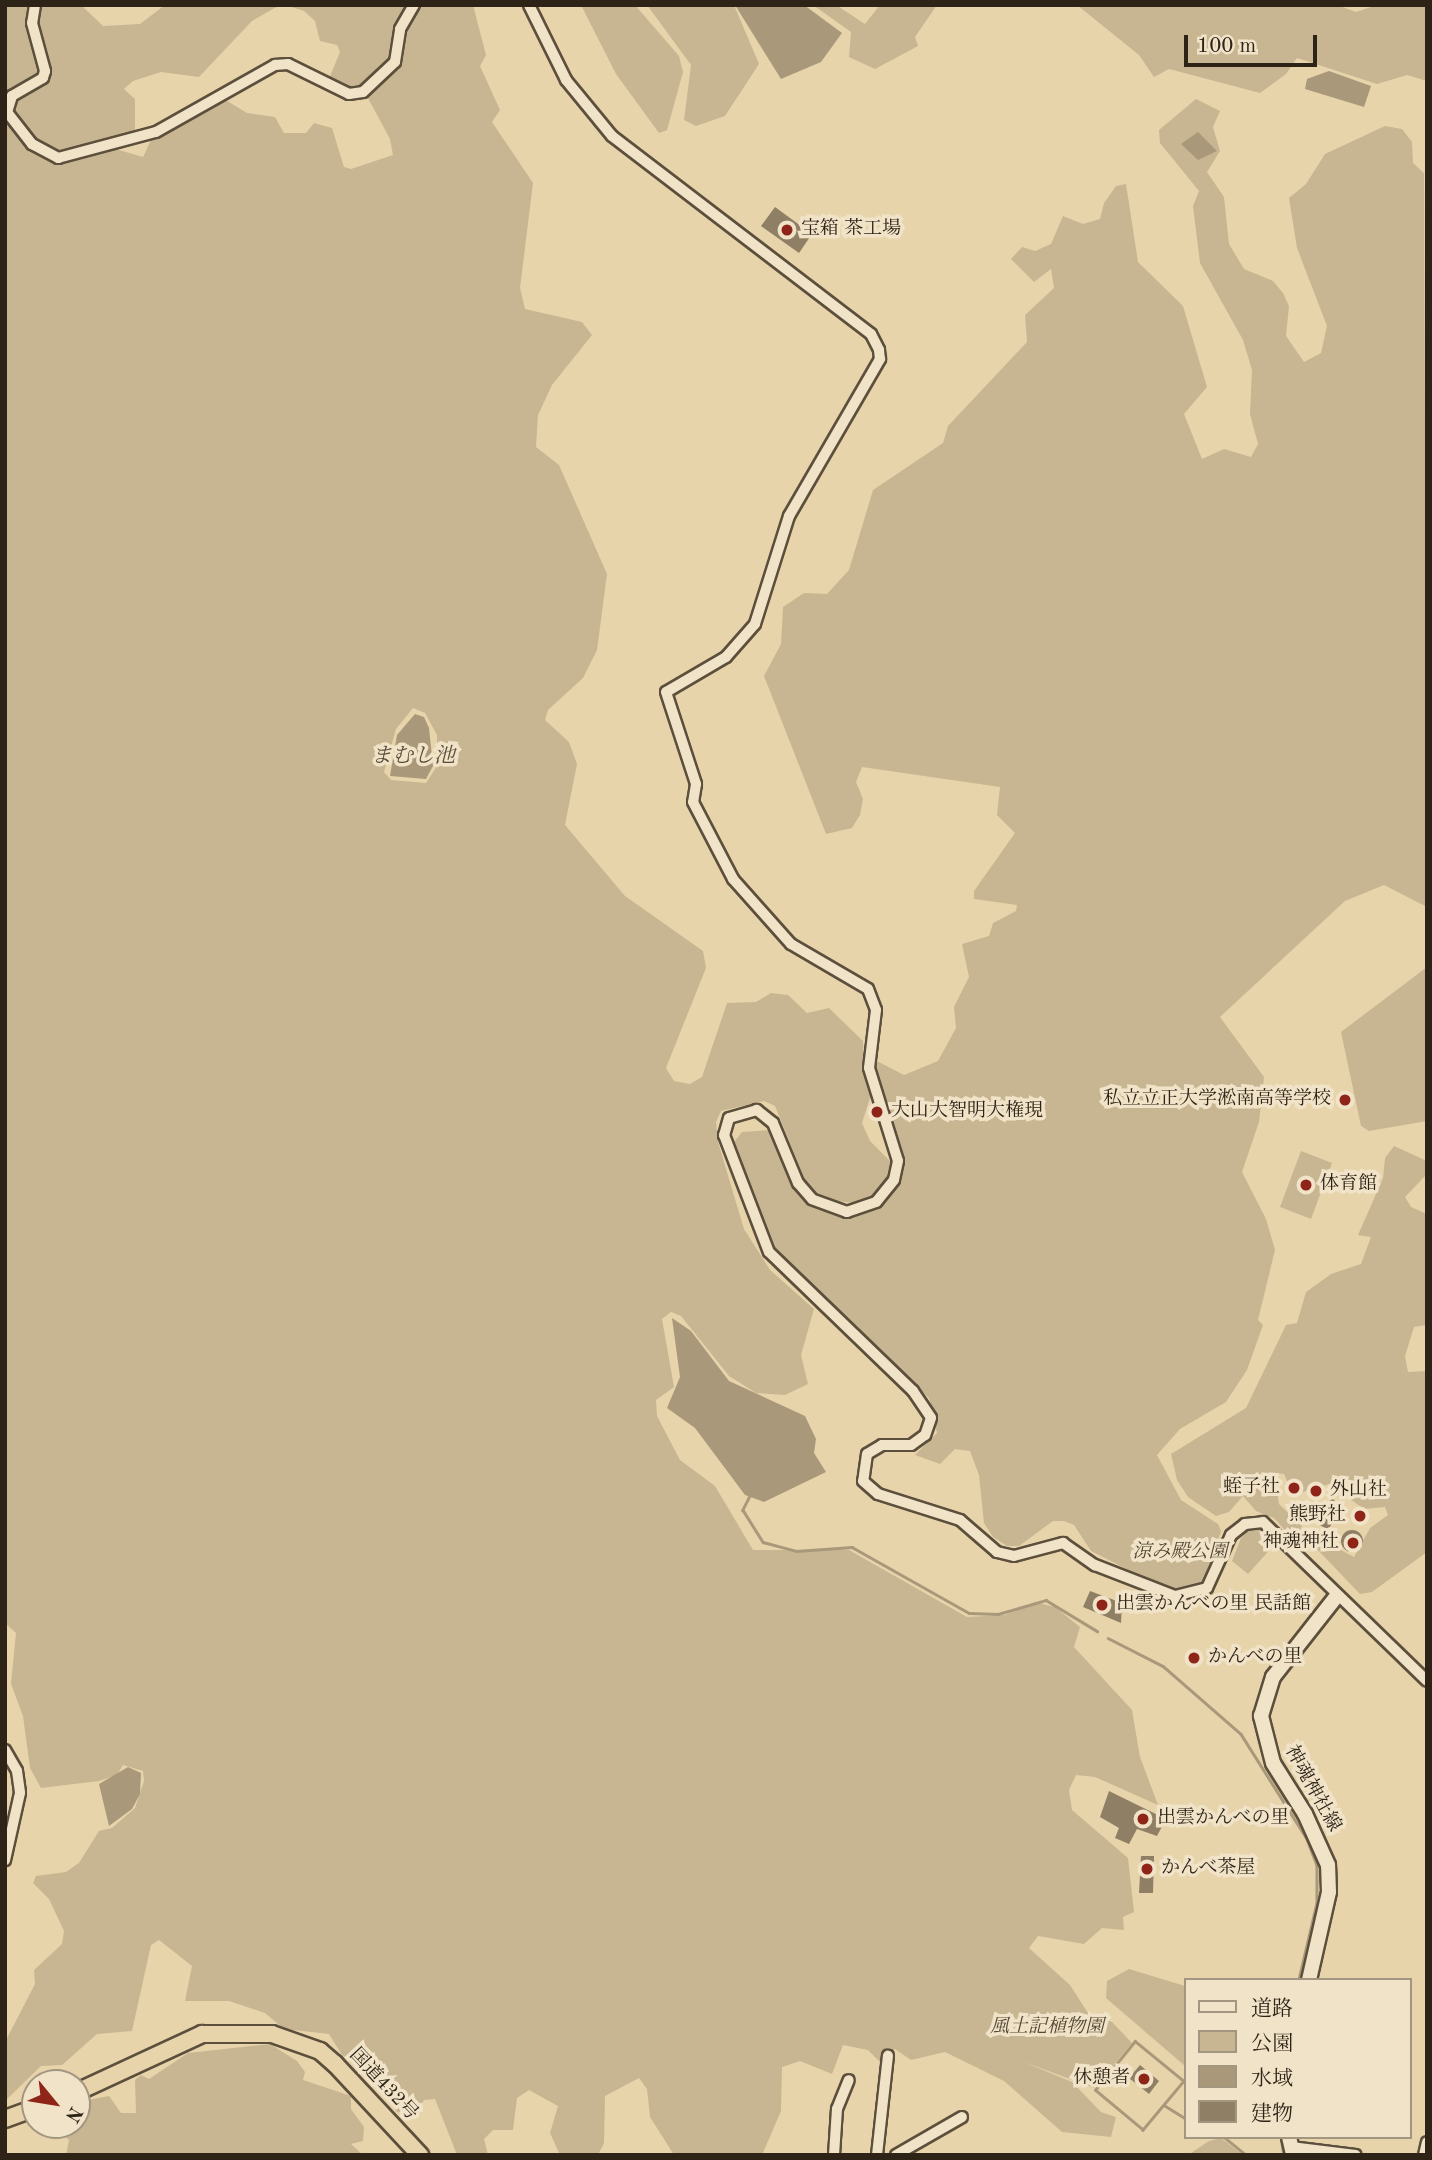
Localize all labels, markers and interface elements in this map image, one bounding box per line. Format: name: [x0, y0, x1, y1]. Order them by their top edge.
scale bar: [1187, 21, 1320, 65]
text: 100 m: [1197, 36, 1256, 57]
place label: 宝箱 茶工場: [801, 219, 901, 241]
marker: 宝箱 茶工場: [779, 222, 795, 238]
water label: まむし池: [371, 744, 455, 770]
place label: 私立立正大学淞南高等学校: [1103, 1089, 1331, 1111]
marker: 私立立正大学淞南高等学校: [1337, 1092, 1353, 1108]
place label: 大山大智明大権現: [891, 1101, 1043, 1123]
marker: 大山大智明大権現: [869, 1104, 885, 1120]
place label: 体育館: [1320, 1174, 1377, 1196]
marker: 体育館: [1298, 1177, 1314, 1193]
place label: 蛭子社: [1223, 1477, 1280, 1499]
marker: 蛭子社: [1286, 1480, 1302, 1496]
place label: 外山社: [1330, 1480, 1387, 1502]
marker: 外山社: [1308, 1483, 1324, 1499]
place label: 熊野社: [1289, 1505, 1346, 1527]
marker: 熊野社: [1352, 1508, 1368, 1524]
place label: 神魂神社: [1263, 1532, 1339, 1554]
marker: 神魂神社: [1345, 1535, 1361, 1551]
park label: 涼み殿公園: [1133, 1542, 1227, 1564]
place label: 出雲かんべの里 民話館: [1116, 1594, 1311, 1616]
marker: 出雲かんべの里 民話館: [1094, 1597, 1110, 1613]
place label: かんべの里: [1208, 1647, 1303, 1669]
marker: かんべの里: [1186, 1650, 1202, 1666]
street label: 神魂神社線: [1279, 1742, 1345, 1836]
place label: 出雲かんべの里: [1157, 1808, 1290, 1830]
marker: 出雲かんべの里: [1135, 1811, 1151, 1827]
place label: かんべ茶屋: [1161, 1858, 1256, 1880]
marker: かんべ茶屋: [1139, 1861, 1155, 1877]
legend: [1184, 1978, 1411, 2139]
text: 道路: [1251, 1999, 1293, 2020]
park label: 風土記植物園: [990, 2017, 1104, 2039]
text: 公園: [1251, 2034, 1293, 2055]
street label: 国道432号: [344, 2044, 422, 2126]
place label: 休憩者: [1073, 2068, 1130, 2090]
north arrow: [21, 2069, 91, 2139]
text: 水域: [1251, 2069, 1293, 2090]
marker: 休憩者: [1136, 2071, 1152, 2087]
text: N: [61, 2103, 85, 2125]
text: 建物: [1251, 2104, 1293, 2125]

